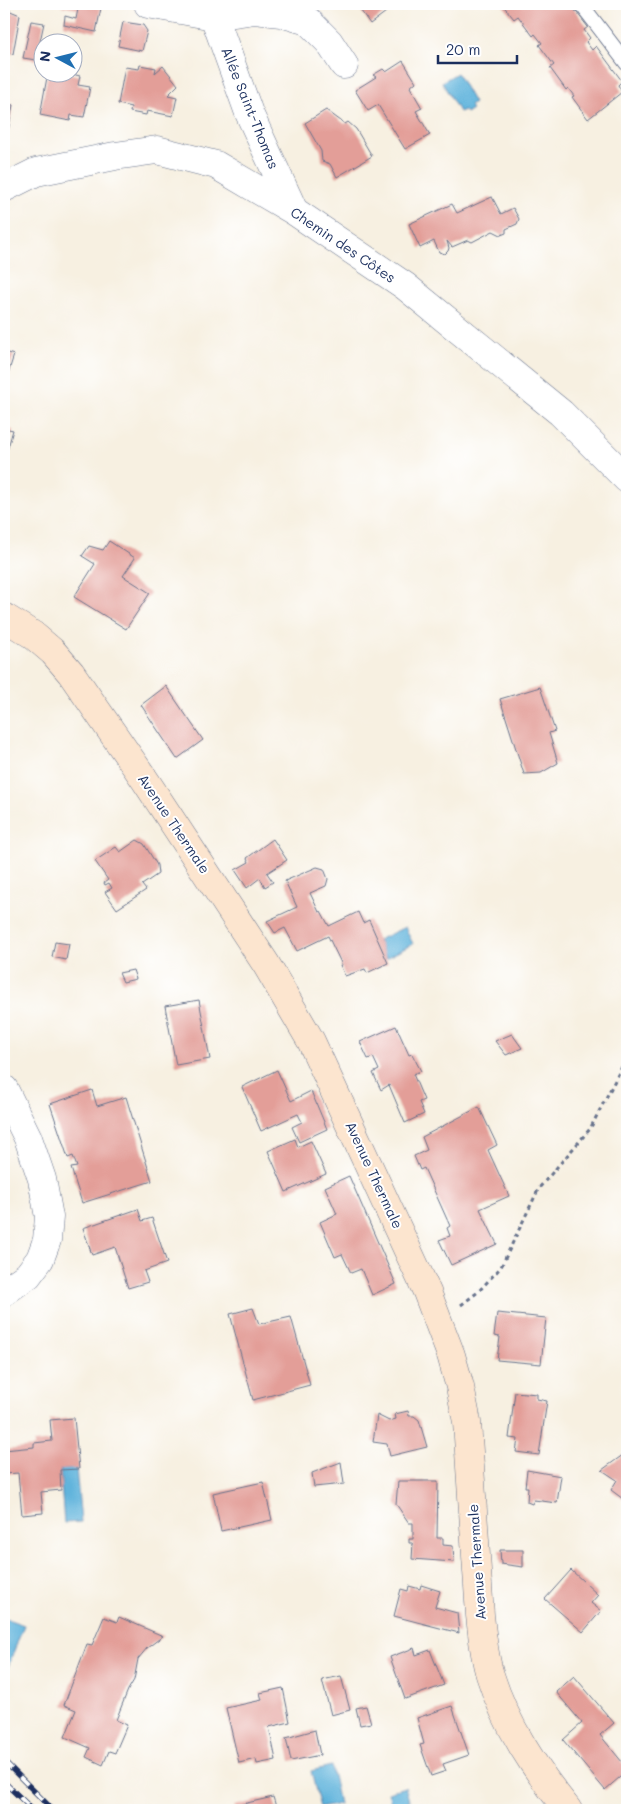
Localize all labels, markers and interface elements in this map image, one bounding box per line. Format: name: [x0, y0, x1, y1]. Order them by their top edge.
north arrow: [32, 32, 82, 82]
scale bar: [438, 32, 517, 64]
text: 20 m: [446, 39, 480, 59]
street label: Allée Saint-Thomas: [217, 44, 284, 172]
text: N: [35, 50, 55, 63]
street label: Chemin des Côtes: [287, 202, 400, 287]
street label: Avenue Thermale: [134, 770, 215, 877]
street label: Avenue Thermale: [341, 1118, 408, 1232]
street label: Avenue Thermale: [463, 1503, 490, 1621]

